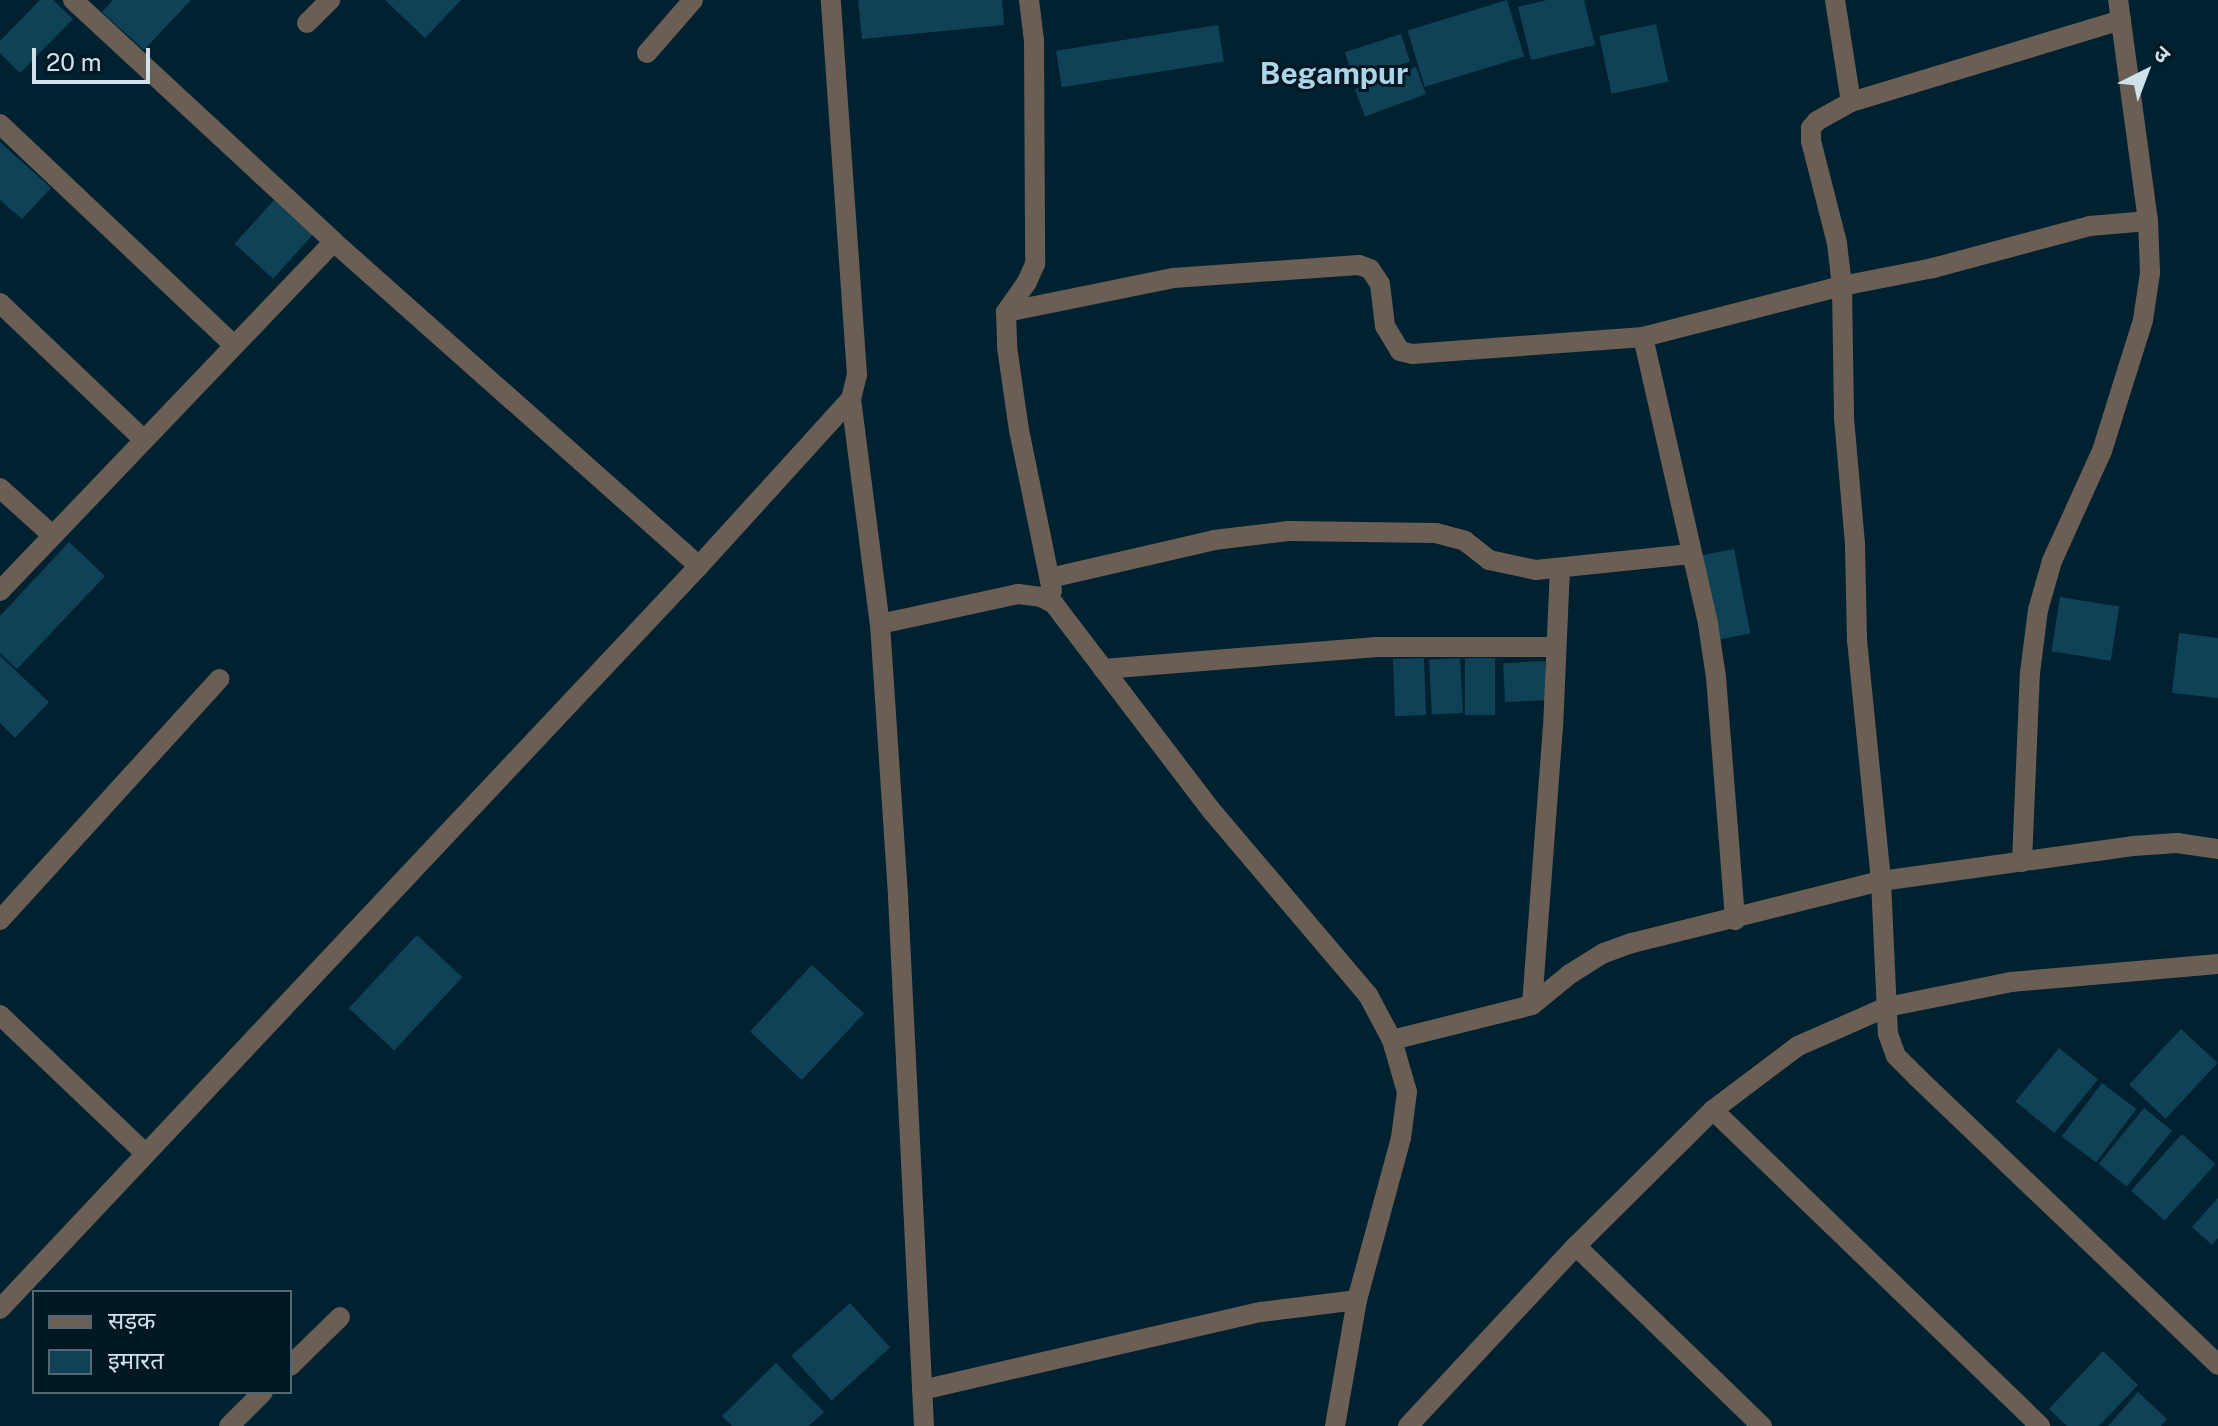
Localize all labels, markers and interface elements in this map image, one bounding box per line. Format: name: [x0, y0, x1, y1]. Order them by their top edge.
scale bar: [36, 32, 154, 82]
north arrow: [2106, 32, 2186, 112]
text: उ: [2149, 40, 2176, 68]
text: 20 m: [46, 48, 102, 76]
district label: Begampur: [1260, 55, 1408, 91]
legend: [32, 1290, 292, 1394]
text: सड़क: [108, 1306, 156, 1334]
text: इमारत: [108, 1346, 164, 1374]

